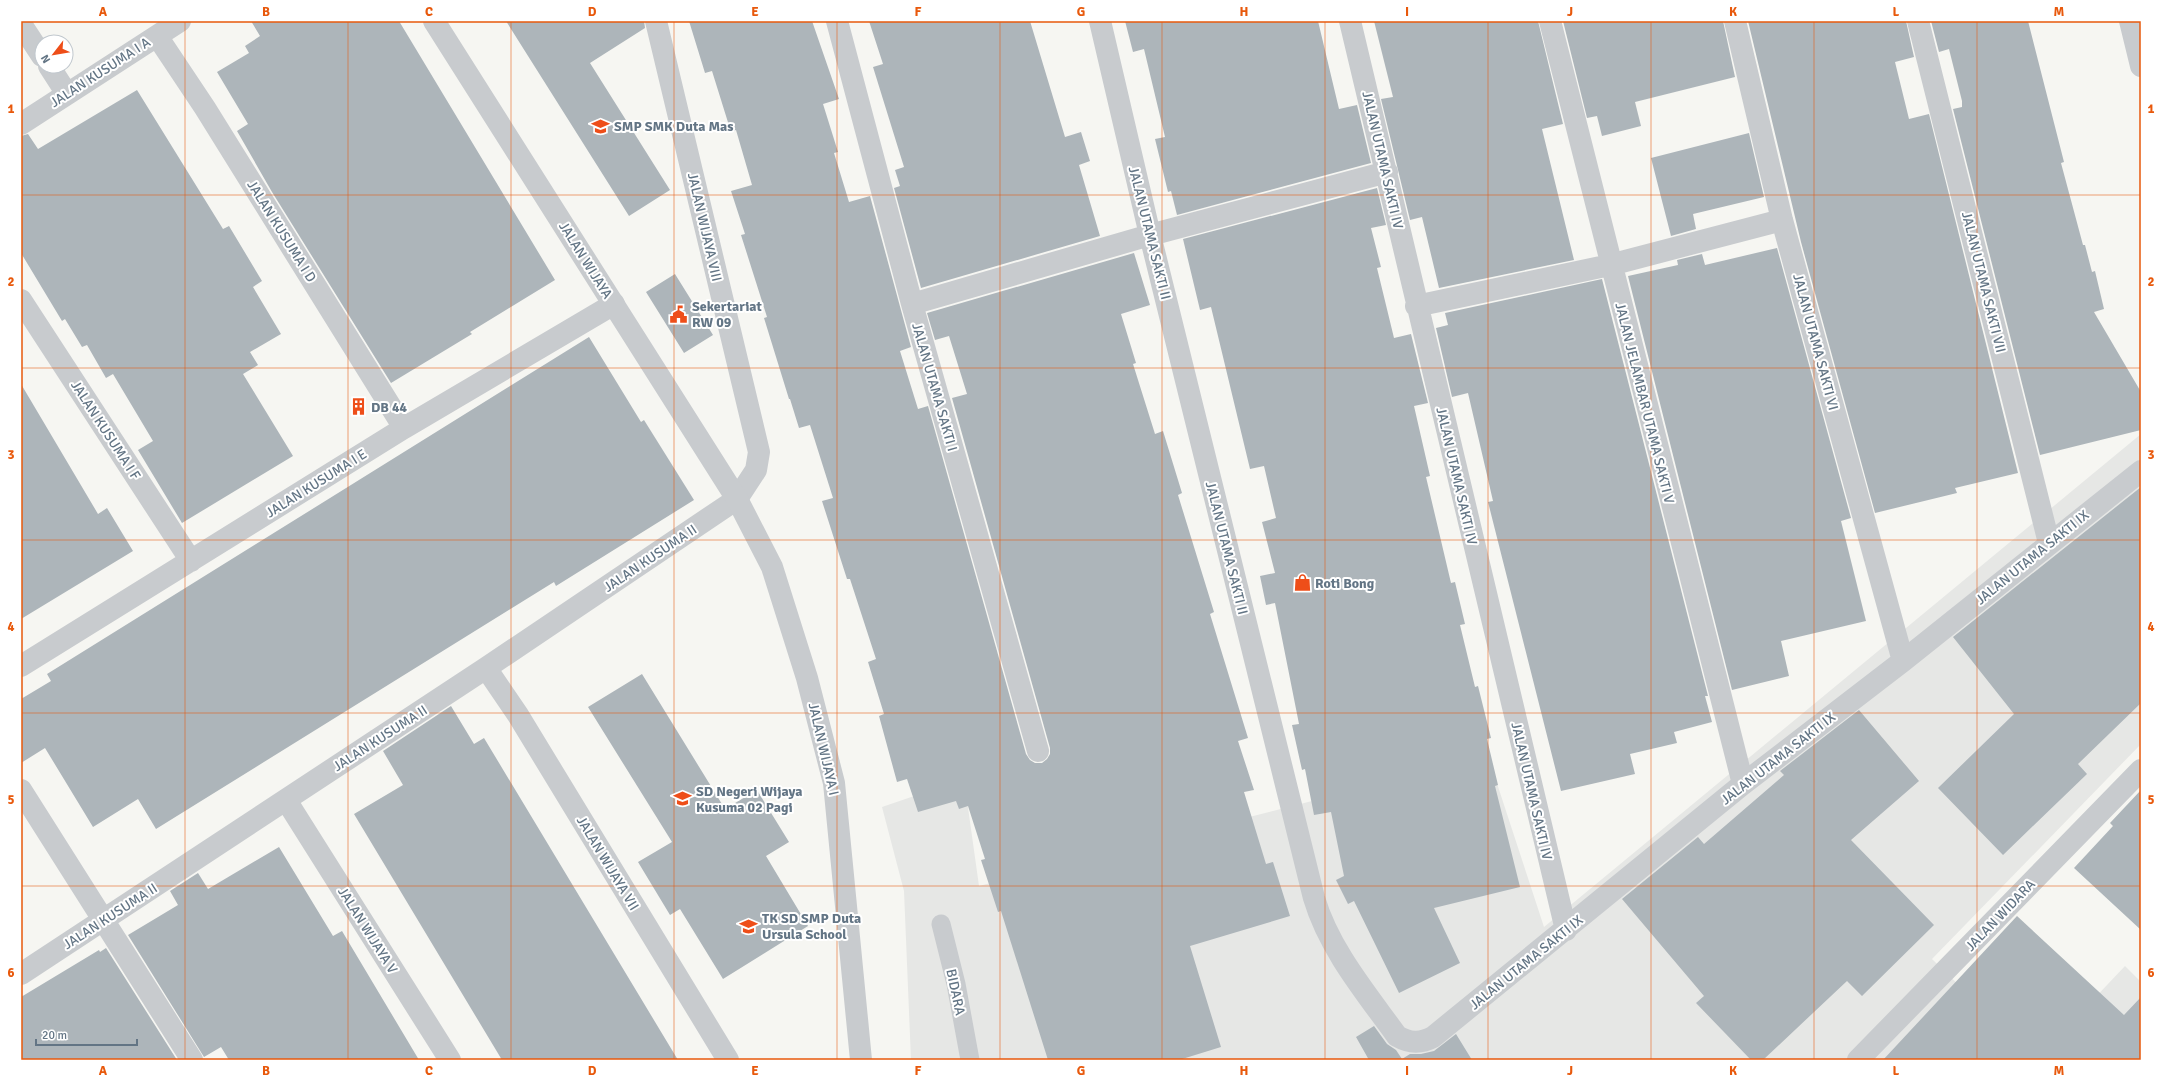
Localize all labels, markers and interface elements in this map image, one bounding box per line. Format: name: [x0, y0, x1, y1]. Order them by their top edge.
text: A: [99, 4, 108, 20]
text: B: [262, 4, 270, 20]
text: C: [425, 4, 433, 20]
text: D: [588, 4, 597, 20]
text: E: [751, 4, 759, 20]
text: F: [915, 4, 922, 20]
text: G: [1077, 4, 1085, 20]
text: H: [1240, 4, 1248, 20]
text: I: [1405, 4, 1409, 20]
text: J: [1567, 4, 1573, 20]
text: K: [1729, 4, 1737, 20]
text: L: [1893, 4, 1900, 20]
text: M: [2054, 4, 2065, 20]
street label: JALAN KUSUMA I A: [47, 33, 153, 111]
north arrow: [34, 34, 74, 74]
street label: JALAN UTAMA SAKTI IV: [1358, 90, 1407, 231]
text: 1: [7, 101, 15, 117]
text: 1: [2147, 101, 2155, 117]
school or university icon: SMP SMK Duta Mas: [591, 116, 611, 136]
place label: SMP SMK Duta Mas: [614, 118, 733, 135]
street label: JALAN UTAMA SAKTI II: [1125, 165, 1174, 302]
street label: JALAN WIJAYA VIII: [684, 171, 725, 283]
street label: JALAN KUSUMA I D: [243, 177, 320, 285]
street label: JALAN UTAMA SAKTI VII: [1958, 210, 2009, 354]
street label: JALAN WIJAYA: [555, 219, 616, 302]
street label: JALAN UTAMA SAKTI VI: [1789, 272, 1842, 412]
text: 2: [7, 274, 15, 290]
text: 2: [2147, 274, 2155, 290]
place label: Sekertariat RW 09: [692, 298, 762, 331]
street label: JALAN JELAMBAR UTAMA SAKTI V: [1611, 301, 1678, 505]
public building icon: Sekertariat RW 09: [669, 304, 689, 324]
street label: JALAN UTAMA SAKTI I: [908, 321, 961, 453]
street label: JALAN KUSUMA I F: [67, 377, 144, 483]
building icon: DB 44: [348, 397, 368, 417]
place label: DB 44: [371, 399, 408, 416]
street label: JALAN UTAMA SAKTI IV: [1432, 406, 1481, 547]
street label: JALAN KUSUMA I E: [263, 446, 370, 521]
text: 3: [7, 447, 15, 463]
text: 3: [2147, 447, 2155, 463]
street label: JALAN UTAMA SAKTI II: [1202, 480, 1251, 617]
street label: JALAN UTAMA SAKTI IX: [1972, 506, 2092, 608]
street label: JALAN KUSUMA II: [600, 521, 700, 596]
shop icon: Roti Bong: [1292, 573, 1312, 593]
place label: Roti Bong: [1315, 575, 1375, 592]
text: 4: [7, 619, 15, 635]
text: 4: [2147, 619, 2155, 635]
street label: JALAN WIJAYA I: [805, 701, 842, 797]
street label: JALAN KUSUMA II: [330, 702, 431, 775]
street label: JALAN UTAMA SAKTI IX: [1718, 708, 1839, 808]
street label: JALAN UTAMA SAKTI IV: [1507, 721, 1556, 862]
place label: SD Negeri Wijaya Kusuma 02 Pagi: [696, 783, 803, 816]
school or university icon: SD Negeri Wijaya Kusuma 02 Pagi: [673, 789, 693, 809]
text: 5: [7, 792, 15, 808]
text: 5: [2147, 792, 2155, 808]
street label: JALAN WIJAYA VII: [573, 813, 642, 913]
street label: JALAN WIDARA: [1962, 876, 2039, 955]
street label: JALAN KUSUMA II: [60, 880, 161, 953]
street label: JALAN WIJAYA V: [334, 884, 401, 977]
place label: TK SD SMP Duta Ursula School: [762, 910, 861, 943]
street label: JALAN UTAMA SAKTI IX: [1466, 911, 1586, 1013]
school or university icon: TK SD SMP Duta Ursula School: [739, 916, 759, 936]
text: 6: [7, 965, 15, 981]
text: 6: [2147, 965, 2155, 981]
street label: BIDARA: [942, 967, 969, 1017]
scale bar: [36, 1021, 137, 1047]
text: 20 m: [42, 1028, 67, 1043]
text: A: [99, 1063, 108, 1079]
text: B: [262, 1063, 270, 1079]
text: C: [425, 1063, 433, 1079]
text: D: [588, 1063, 597, 1079]
text: E: [751, 1063, 759, 1079]
text: F: [915, 1063, 922, 1079]
text: G: [1077, 1063, 1085, 1079]
text: H: [1240, 1063, 1248, 1079]
text: I: [1405, 1063, 1409, 1079]
text: J: [1567, 1063, 1573, 1079]
text: K: [1729, 1063, 1737, 1079]
text: L: [1893, 1063, 1900, 1079]
text: M: [2054, 1063, 2065, 1079]

